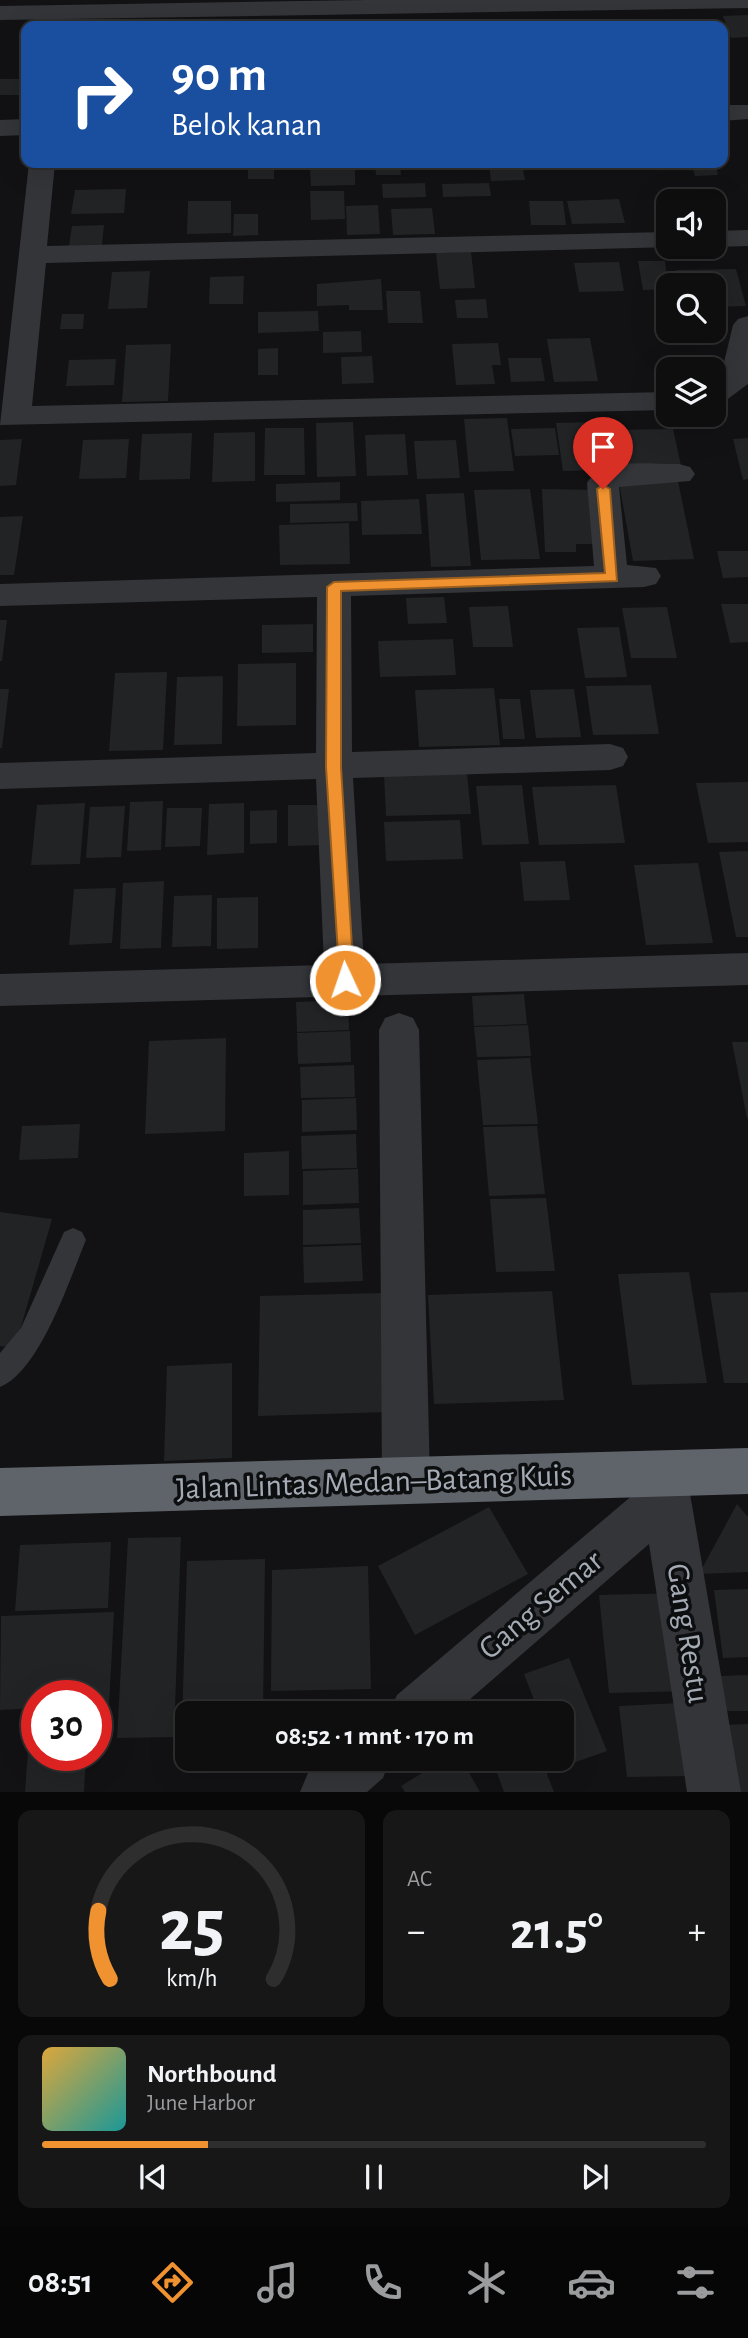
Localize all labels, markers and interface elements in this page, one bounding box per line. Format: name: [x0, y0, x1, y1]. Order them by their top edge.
icon: right: [56, 49, 147, 140]
text: 90 m: [171, 51, 267, 100]
text: Belok kanan: [171, 109, 322, 141]
map controls: [656, 189, 726, 427]
button: sound: [656, 189, 726, 259]
button: search: [656, 273, 726, 343]
button: layers: [656, 357, 726, 427]
pin: [573, 417, 633, 489]
icon: arrive: [584, 428, 622, 466]
position arrow: [308, 943, 382, 1017]
street label: Jalan Lintas Medan–Batang Kuis: [176, 1459, 572, 1505]
street label: Gang Semar: [473, 1544, 609, 1665]
street label: Gang Restu: [661, 1561, 715, 1705]
speed limit sign: 30: [21, 1680, 112, 1771]
text: 08:52 · 1 mnt · 170 m: [275, 1723, 474, 1749]
text: AC: [407, 1868, 432, 1891]
text: 25: [159, 1892, 224, 1965]
text: 21.5°: [510, 1906, 603, 1958]
text: −: [407, 1913, 425, 1951]
text: +: [688, 1913, 706, 1951]
text: km/h: [166, 1966, 217, 1991]
text: Northbound: [147, 2061, 276, 2087]
text: June Harbor: [147, 2092, 255, 2115]
icon: previous: [134, 2158, 172, 2196]
icon: pause: [355, 2158, 393, 2196]
icon: next: [576, 2158, 614, 2196]
icon: directions: [148, 2258, 197, 2307]
icon: music: [253, 2258, 302, 2307]
icon: phone: [358, 2258, 407, 2307]
icon: climate: [462, 2258, 511, 2307]
icon: car: [567, 2258, 616, 2307]
icon: filters: [671, 2258, 720, 2307]
text: 08:51: [28, 2266, 93, 2298]

